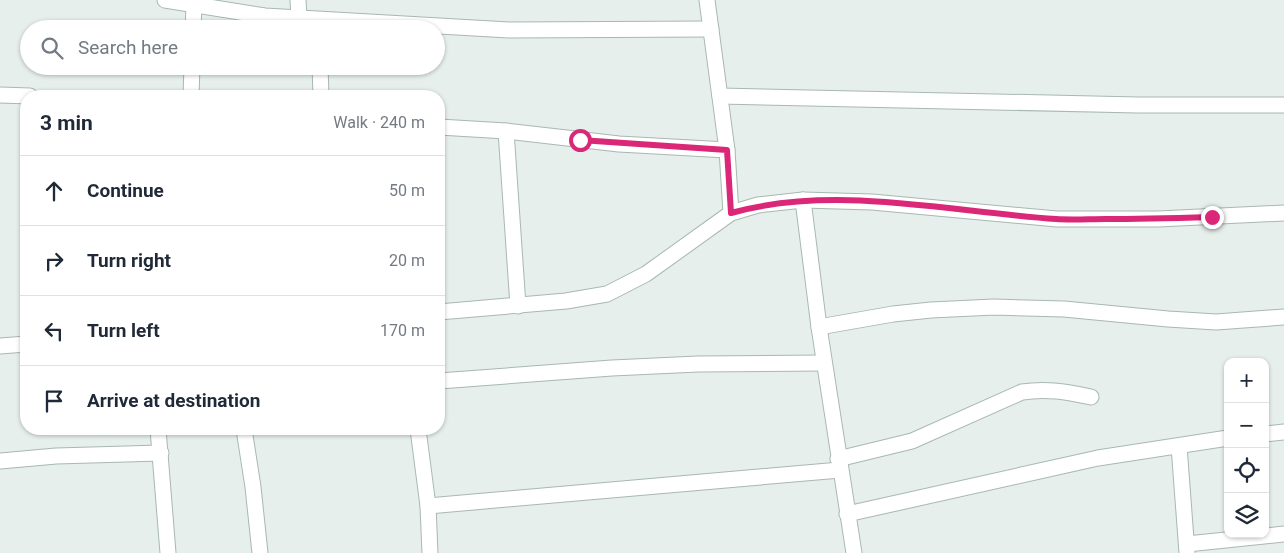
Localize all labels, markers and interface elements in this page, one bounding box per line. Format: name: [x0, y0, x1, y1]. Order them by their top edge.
search box: [20, 20, 445, 75]
icon: search: [38, 34, 66, 62]
text: Search here: [78, 36, 178, 59]
text: 3 min: [40, 111, 93, 135]
text: Walk · 240 m: [333, 113, 425, 132]
route start: [569, 129, 592, 152]
icon: ahead: [40, 177, 68, 205]
text: Continue: [87, 179, 164, 202]
text: 50 m: [389, 181, 425, 200]
route end: [1201, 206, 1224, 229]
icon: right: [40, 247, 68, 275]
text: Turn right: [87, 249, 171, 272]
text: 20 m: [389, 251, 425, 270]
icon: left: [40, 317, 68, 345]
text: Turn left: [87, 319, 160, 342]
text: 170 m: [380, 321, 425, 340]
map controls: [1224, 358, 1269, 538]
button: +: [1224, 358, 1269, 403]
icon: arrive: [40, 387, 68, 415]
text: Arrive at destination: [87, 389, 260, 412]
button: −: [1224, 403, 1269, 448]
button: locate: [1224, 448, 1269, 493]
button: layers: [1224, 493, 1269, 538]

